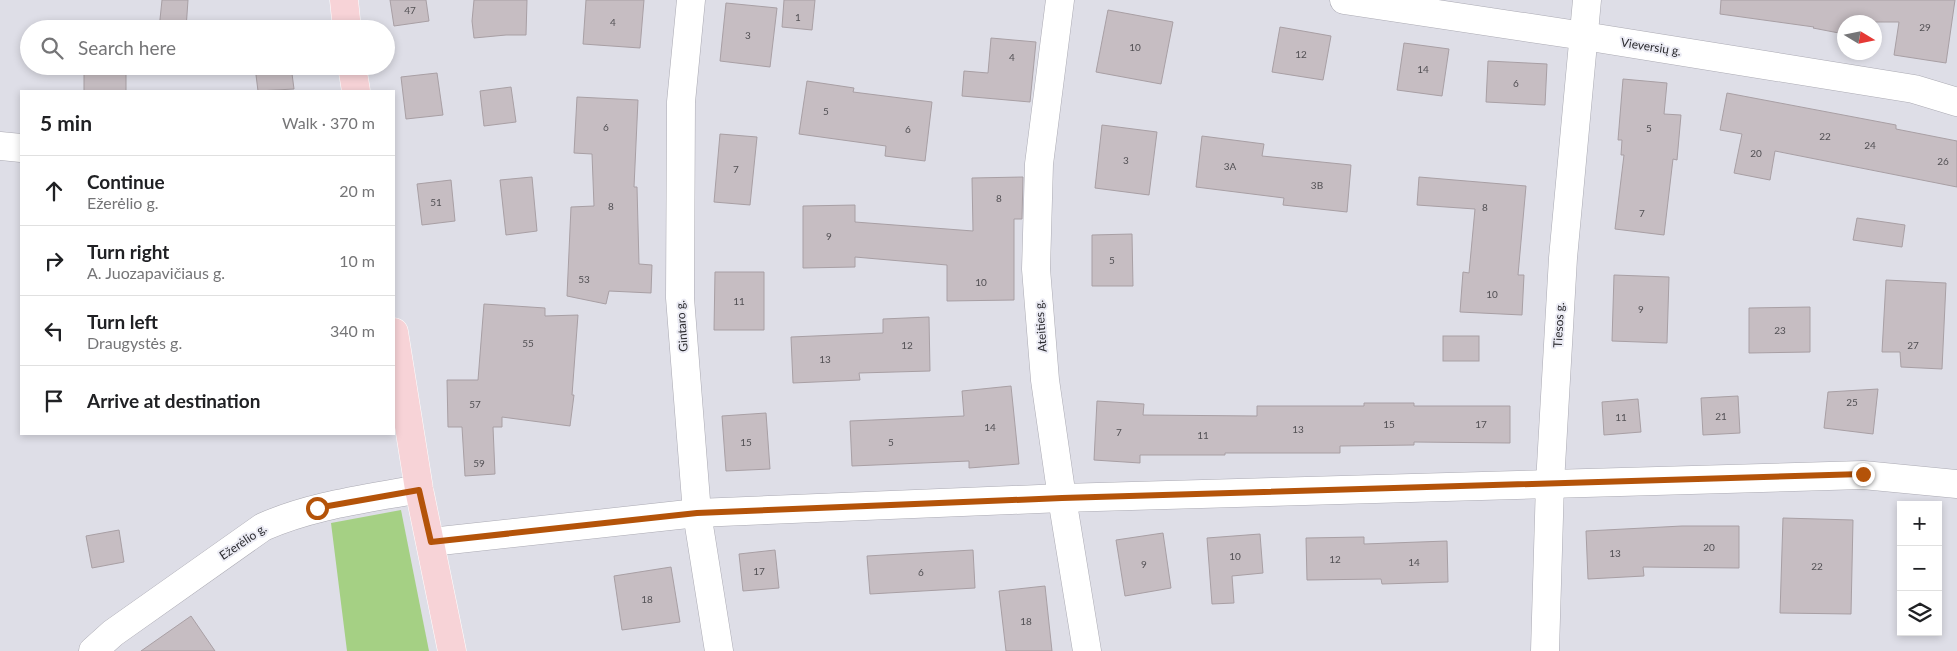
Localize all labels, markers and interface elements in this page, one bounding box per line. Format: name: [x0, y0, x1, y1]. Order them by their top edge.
house number: 47: [404, 4, 416, 16]
house number: 1: [795, 11, 801, 23]
north arrow: [1837, 15, 1882, 60]
house number: 4: [610, 16, 616, 28]
search box: [20, 20, 395, 75]
house number: 29: [1919, 21, 1931, 33]
house number: 3: [745, 29, 751, 41]
icon: search: [38, 34, 66, 62]
street label: Vieversių g.: [1620, 34, 1682, 59]
text: Search here: [78, 36, 176, 59]
house number: 10: [1129, 41, 1141, 53]
house number: 12: [1295, 48, 1307, 60]
house number: 4: [1009, 51, 1015, 63]
house number: 14: [1417, 63, 1429, 75]
house number: 6: [1513, 77, 1519, 89]
house number: 5: [823, 105, 829, 117]
text: 5 min: [40, 110, 92, 135]
text: Walk · 370 m: [282, 113, 375, 132]
house number: 6: [603, 121, 609, 133]
house number: 5: [1646, 122, 1652, 134]
house number: 6: [905, 123, 911, 135]
house number: 22: [1819, 130, 1831, 142]
house number: 24: [1864, 139, 1876, 151]
house number: 20: [1750, 147, 1762, 159]
house number: 3: [1123, 154, 1129, 166]
house number: 26: [1937, 155, 1949, 167]
house number: 3A: [1224, 160, 1237, 172]
house number: 7: [733, 163, 739, 175]
text: Continue: [87, 170, 165, 193]
icon: ahead: [40, 177, 68, 205]
house number: 3B: [1311, 179, 1323, 191]
text: 20 m: [339, 181, 375, 200]
house number: 8: [996, 192, 1002, 204]
text: Ežerėlio g.: [87, 193, 159, 212]
house number: 51: [430, 196, 442, 208]
house number: 8: [608, 200, 614, 212]
house number: 8: [1482, 201, 1488, 213]
house number: 7: [1639, 207, 1645, 219]
house number: 9: [826, 230, 832, 242]
text: Turn right: [87, 240, 169, 263]
icon: right: [40, 247, 68, 275]
text: 10 m: [339, 251, 375, 270]
house number: 5: [1109, 254, 1115, 266]
text: A. Juozapavičiaus g.: [87, 263, 225, 282]
house number: 53: [578, 273, 590, 285]
house number: 10: [975, 276, 987, 288]
house number: 10: [1486, 288, 1498, 300]
house number: 11: [733, 295, 745, 307]
street label: Ateities g.: [1031, 299, 1050, 353]
street label: Gintaro g.: [672, 300, 691, 352]
street label: Tiesos g.: [1550, 302, 1567, 348]
house number: 9: [1638, 303, 1644, 315]
text: Turn left: [87, 310, 158, 333]
icon: left: [40, 317, 68, 345]
text: 340 m: [330, 321, 375, 340]
house number: 23: [1774, 324, 1786, 336]
text: Draugystės g.: [87, 333, 182, 352]
house number: 55: [522, 337, 534, 349]
house number: 12: [901, 339, 913, 351]
house number: 27: [1907, 339, 1919, 351]
house number: 13: [819, 353, 831, 365]
icon: arrive: [40, 387, 68, 415]
text: Arrive at destination: [87, 389, 260, 412]
house number: 25: [1846, 396, 1858, 408]
house number: 57: [469, 398, 481, 410]
house number: 21: [1715, 410, 1727, 422]
house number: 11: [1615, 411, 1627, 423]
house number: 15: [1383, 418, 1395, 430]
house number: 17: [1475, 418, 1487, 430]
house number: 14: [984, 421, 996, 433]
house number: 13: [1292, 423, 1304, 435]
house number: 7: [1116, 426, 1122, 438]
house number: 11: [1197, 429, 1209, 441]
house number: 15: [740, 436, 752, 448]
house number: 5: [888, 436, 894, 448]
house number: 59: [473, 457, 485, 469]
route end: [1852, 463, 1875, 486]
route start: [306, 497, 329, 520]
map controls: [1897, 501, 1942, 636]
button: +: [1897, 501, 1942, 546]
street label: Ežerėlio g.: [216, 520, 269, 563]
house number: 20: [1703, 541, 1715, 553]
button: −: [1897, 546, 1942, 591]
house number: 13: [1609, 547, 1621, 559]
house number: 10: [1229, 550, 1241, 562]
house number: 12: [1329, 553, 1341, 565]
house number: 14: [1408, 556, 1420, 568]
house number: 9: [1141, 558, 1147, 570]
house number: 22: [1811, 560, 1823, 572]
house number: 17: [753, 565, 765, 577]
house number: 6: [918, 566, 924, 578]
button: layers: [1897, 591, 1942, 636]
house number: 18: [641, 593, 653, 605]
house number: 18: [1020, 615, 1032, 627]

